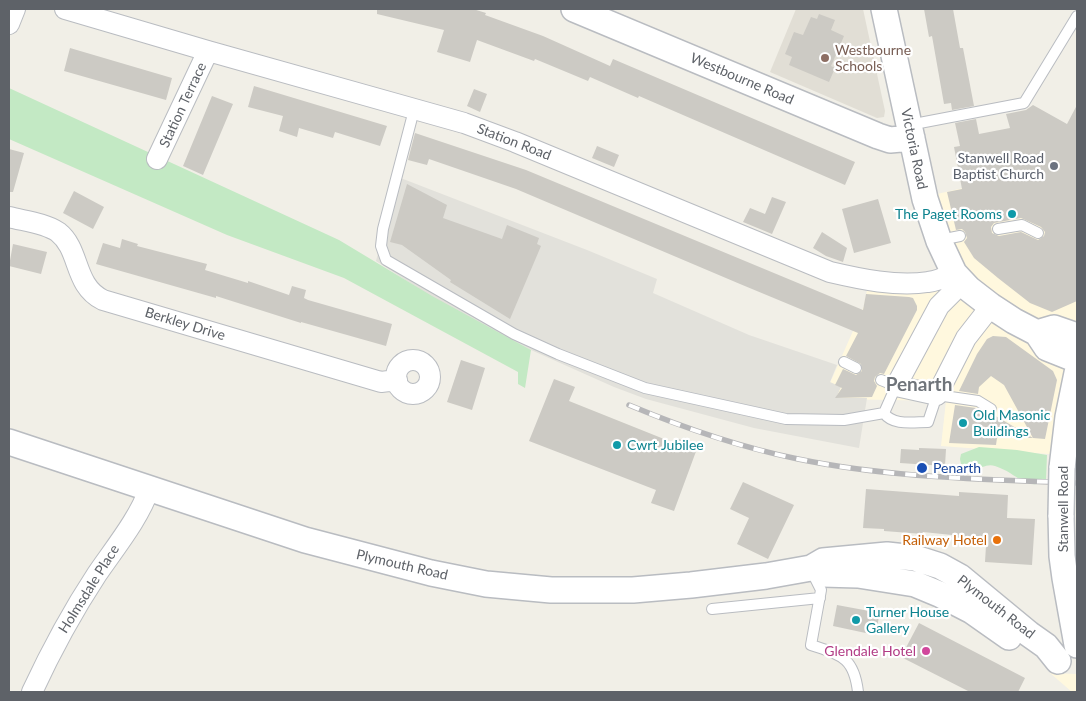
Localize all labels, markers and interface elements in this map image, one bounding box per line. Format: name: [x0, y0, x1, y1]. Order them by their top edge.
place label: Westbourne Schools: [835, 42, 911, 74]
street label: Westbourne Road: [688, 50, 796, 108]
marker: Westbourne Schools: [819, 52, 831, 64]
street label: Station Terrace: [156, 60, 210, 150]
street label: Victoria Road: [897, 107, 931, 191]
street label: Station Road: [474, 120, 554, 164]
place label: Stanwell Road Baptist Church: [953, 150, 1044, 182]
marker: Stanwell Road Baptist Church: [1048, 160, 1060, 172]
place label: The Paget Rooms: [895, 206, 1002, 222]
marker: The Paget Rooms: [1006, 208, 1018, 220]
street label: Berkley Drive: [143, 304, 227, 344]
district label: Penarth: [886, 374, 952, 396]
place label: Old Masonic Buildings: [973, 407, 1050, 440]
marker: Old Masonic Buildings: [957, 417, 969, 429]
place label: Cwrt Jubilee: [627, 437, 704, 453]
marker: Cwrt Jubilee: [611, 439, 623, 451]
place label: Penarth: [933, 460, 981, 476]
marker: Penarth: [915, 461, 929, 475]
street label: Stanwell Road: [1055, 466, 1071, 552]
place label: Railway Hotel: [902, 532, 987, 548]
marker: Railway Hotel: [991, 534, 1003, 546]
street label: Holmsdale Place: [55, 542, 123, 636]
street label: Plymouth Road: [355, 546, 449, 584]
street label: Plymouth Road: [954, 572, 1038, 642]
place label: Turner House Gallery: [866, 604, 949, 636]
marker: Turner House Gallery: [850, 614, 862, 626]
place label: Glendale Hotel: [824, 643, 916, 659]
marker: Glendale Hotel: [920, 645, 932, 657]

